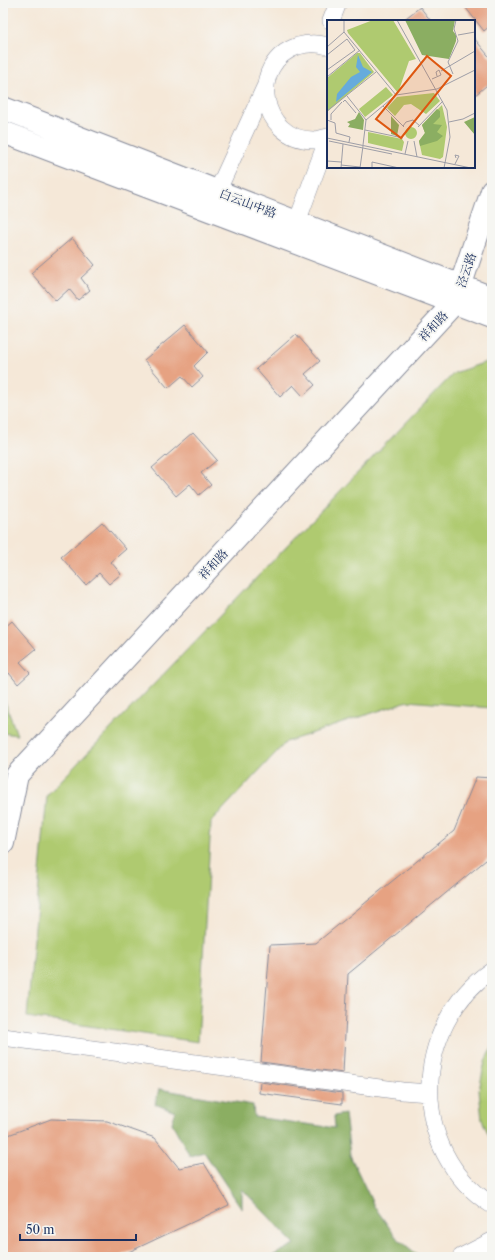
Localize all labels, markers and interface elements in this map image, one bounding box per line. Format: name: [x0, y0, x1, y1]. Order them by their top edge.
inset map: [327, 20, 475, 168]
street label: 白云山中路: [217, 185, 279, 221]
street label: 泾云路: [453, 251, 479, 289]
street label: 祥和路: [415, 308, 451, 344]
street label: 祥和路: [195, 546, 231, 582]
scale bar: [20, 1216, 136, 1242]
text: 50 m: [26, 1222, 55, 1237]

